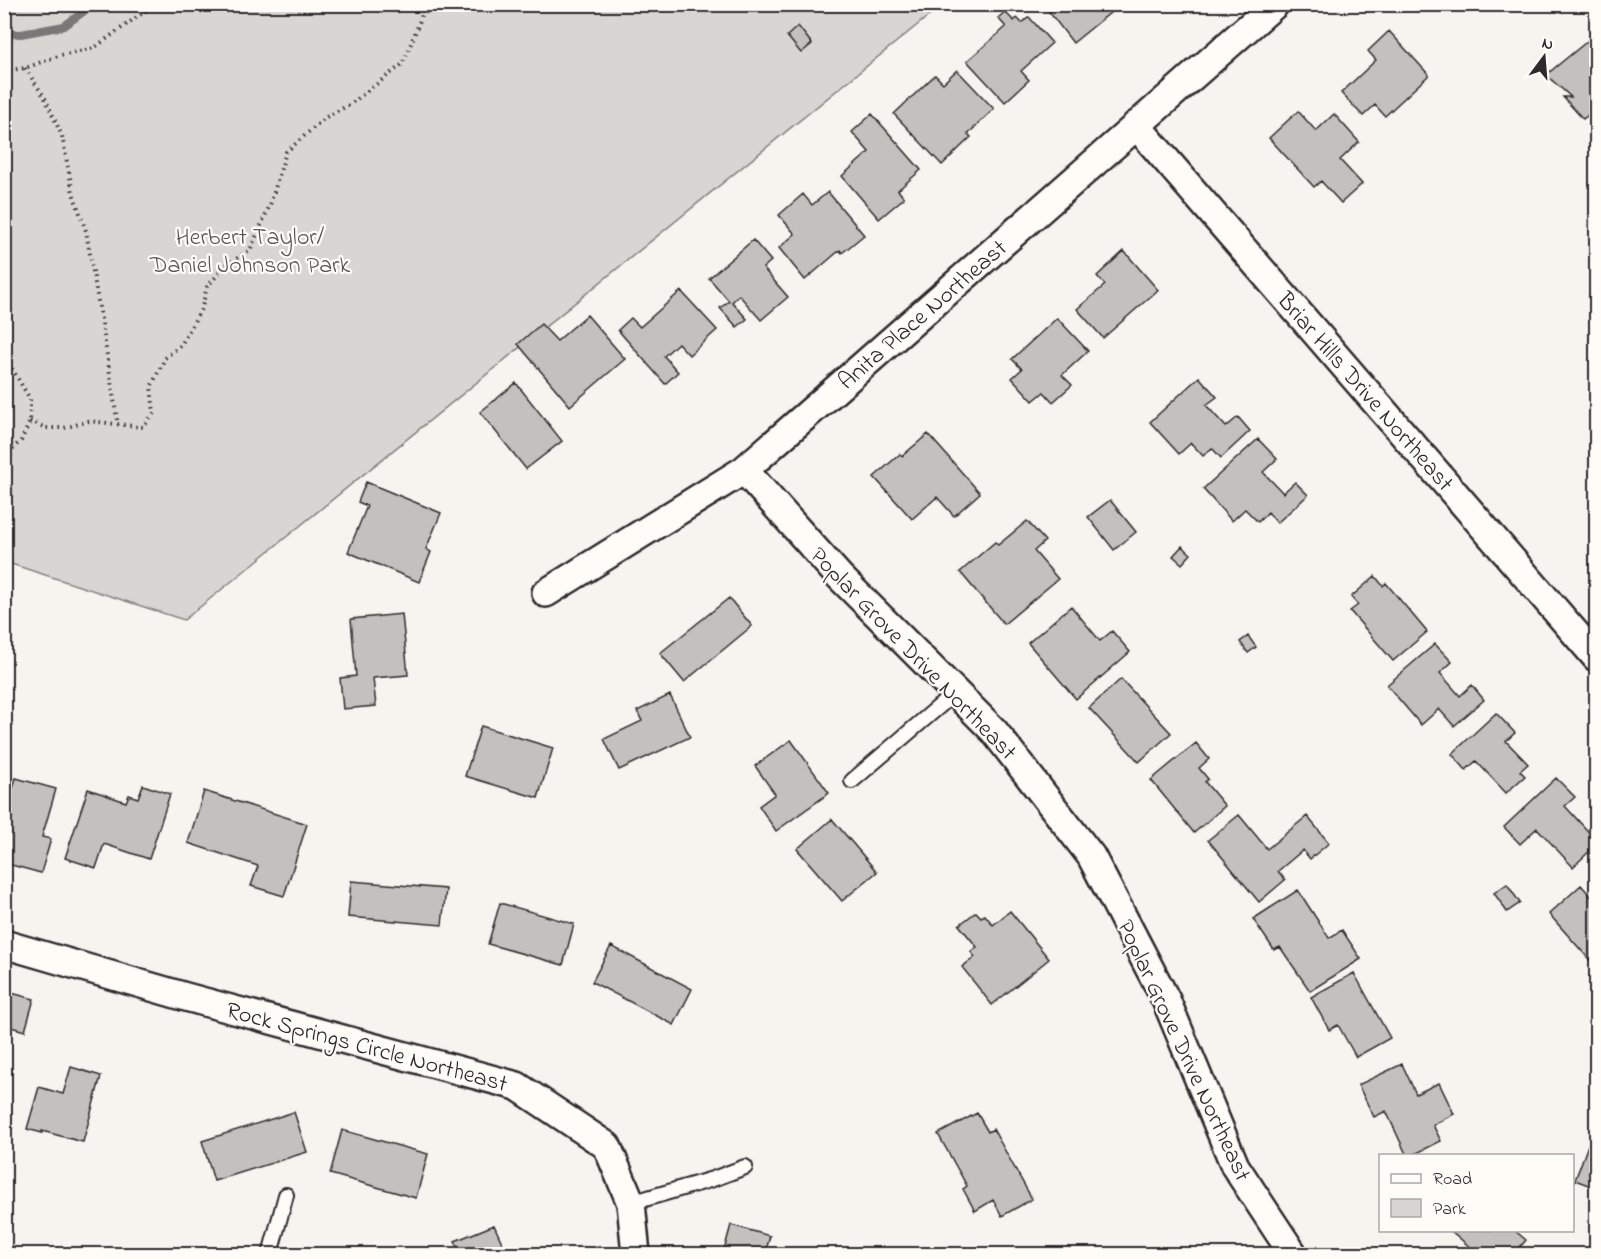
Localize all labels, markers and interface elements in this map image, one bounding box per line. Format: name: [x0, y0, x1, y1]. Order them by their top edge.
north arrow: [1514, 27, 1574, 87]
text: N: [1539, 31, 1556, 58]
park label: Herbert Taylor/ Daniel Johnson Park: [149, 221, 351, 284]
street label: Anita Place Northeast: [831, 232, 1016, 399]
street label: Briar Hills Drive Northeast: [1267, 284, 1461, 500]
street label: Poplar Grove Drive Northeast: [801, 540, 1024, 769]
street label: Poplar Grove Drive Northeast: [1107, 914, 1259, 1188]
street label: Rock Springs Circle Northeast: [222, 994, 511, 1103]
legend: [1379, 1154, 1574, 1232]
text: Road: [1433, 1167, 1472, 1193]
text: Park: [1433, 1197, 1466, 1223]

